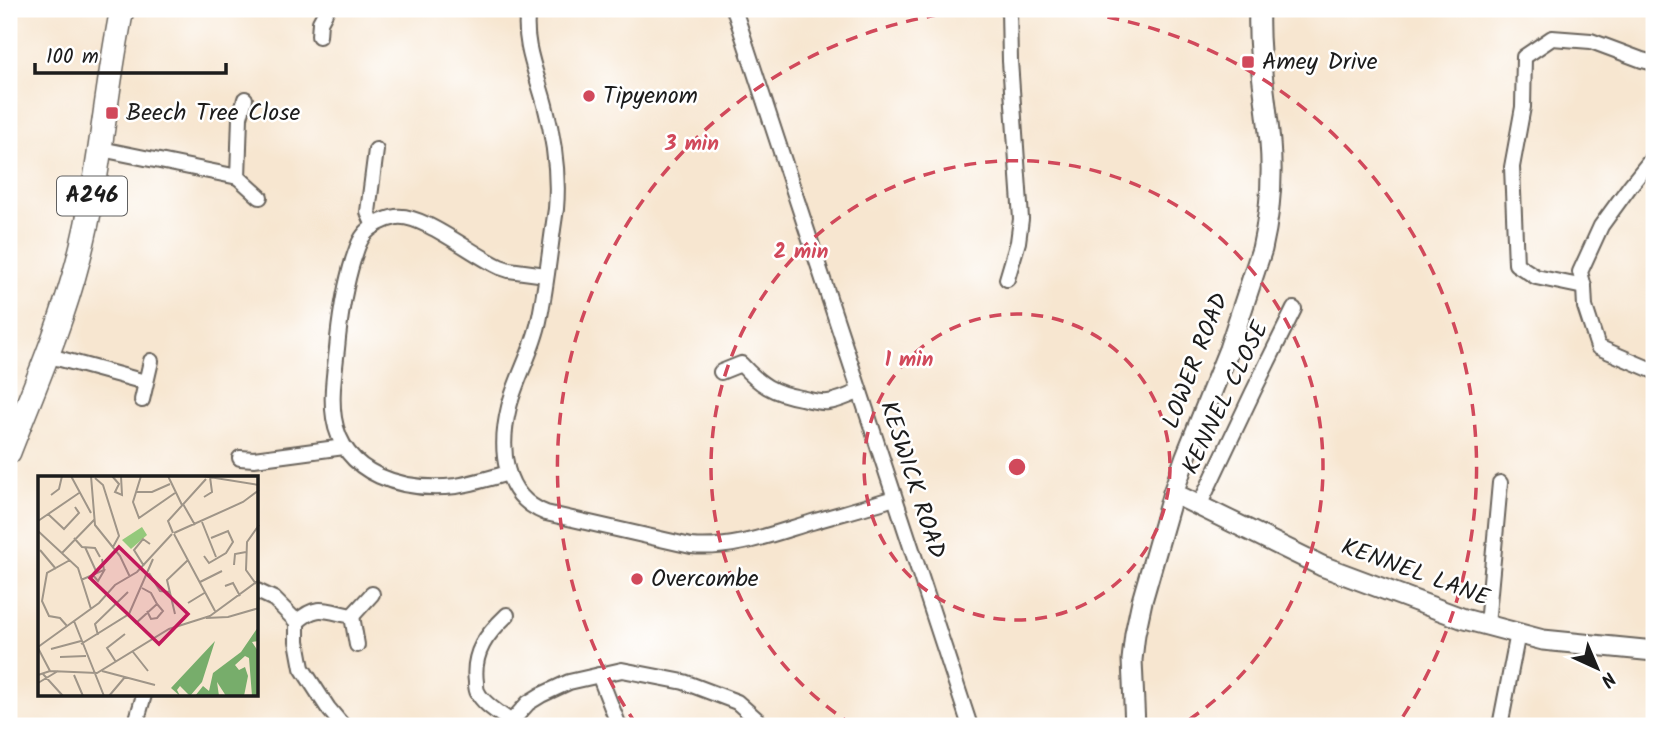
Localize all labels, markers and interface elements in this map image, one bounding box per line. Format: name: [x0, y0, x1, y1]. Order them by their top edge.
scale bar: [35, 32, 226, 76]
text: 100 m: [46, 41, 99, 74]
place label: Amey Drive: [1262, 43, 1378, 82]
marker: Amey Drive: [1240, 54, 1256, 70]
place label: Tipyenom: [603, 77, 698, 116]
marker: Tipyenom: [581, 88, 597, 104]
place label: Beech Tree Close: [126, 94, 300, 133]
marker: Beech Tree Close: [104, 105, 120, 121]
text: 3 min: [664, 128, 719, 161]
road number: A246: [57, 176, 127, 216]
text: 2 min: [774, 236, 828, 269]
street label: LOWER ROAD: [1152, 287, 1240, 435]
street label: KENNEL CLOSE: [1172, 314, 1280, 481]
text: 1 min: [885, 344, 933, 377]
street label: KESWICK ROAD: [868, 396, 956, 564]
centre of rings: [1005, 455, 1029, 479]
inset map: [38, 476, 259, 696]
street label: KENNEL LANE: [1335, 528, 1496, 618]
place label: Overcombe: [651, 560, 759, 599]
marker: Overcombe: [629, 571, 645, 587]
north arrow: [1562, 634, 1632, 704]
text: N: [1593, 664, 1622, 694]

